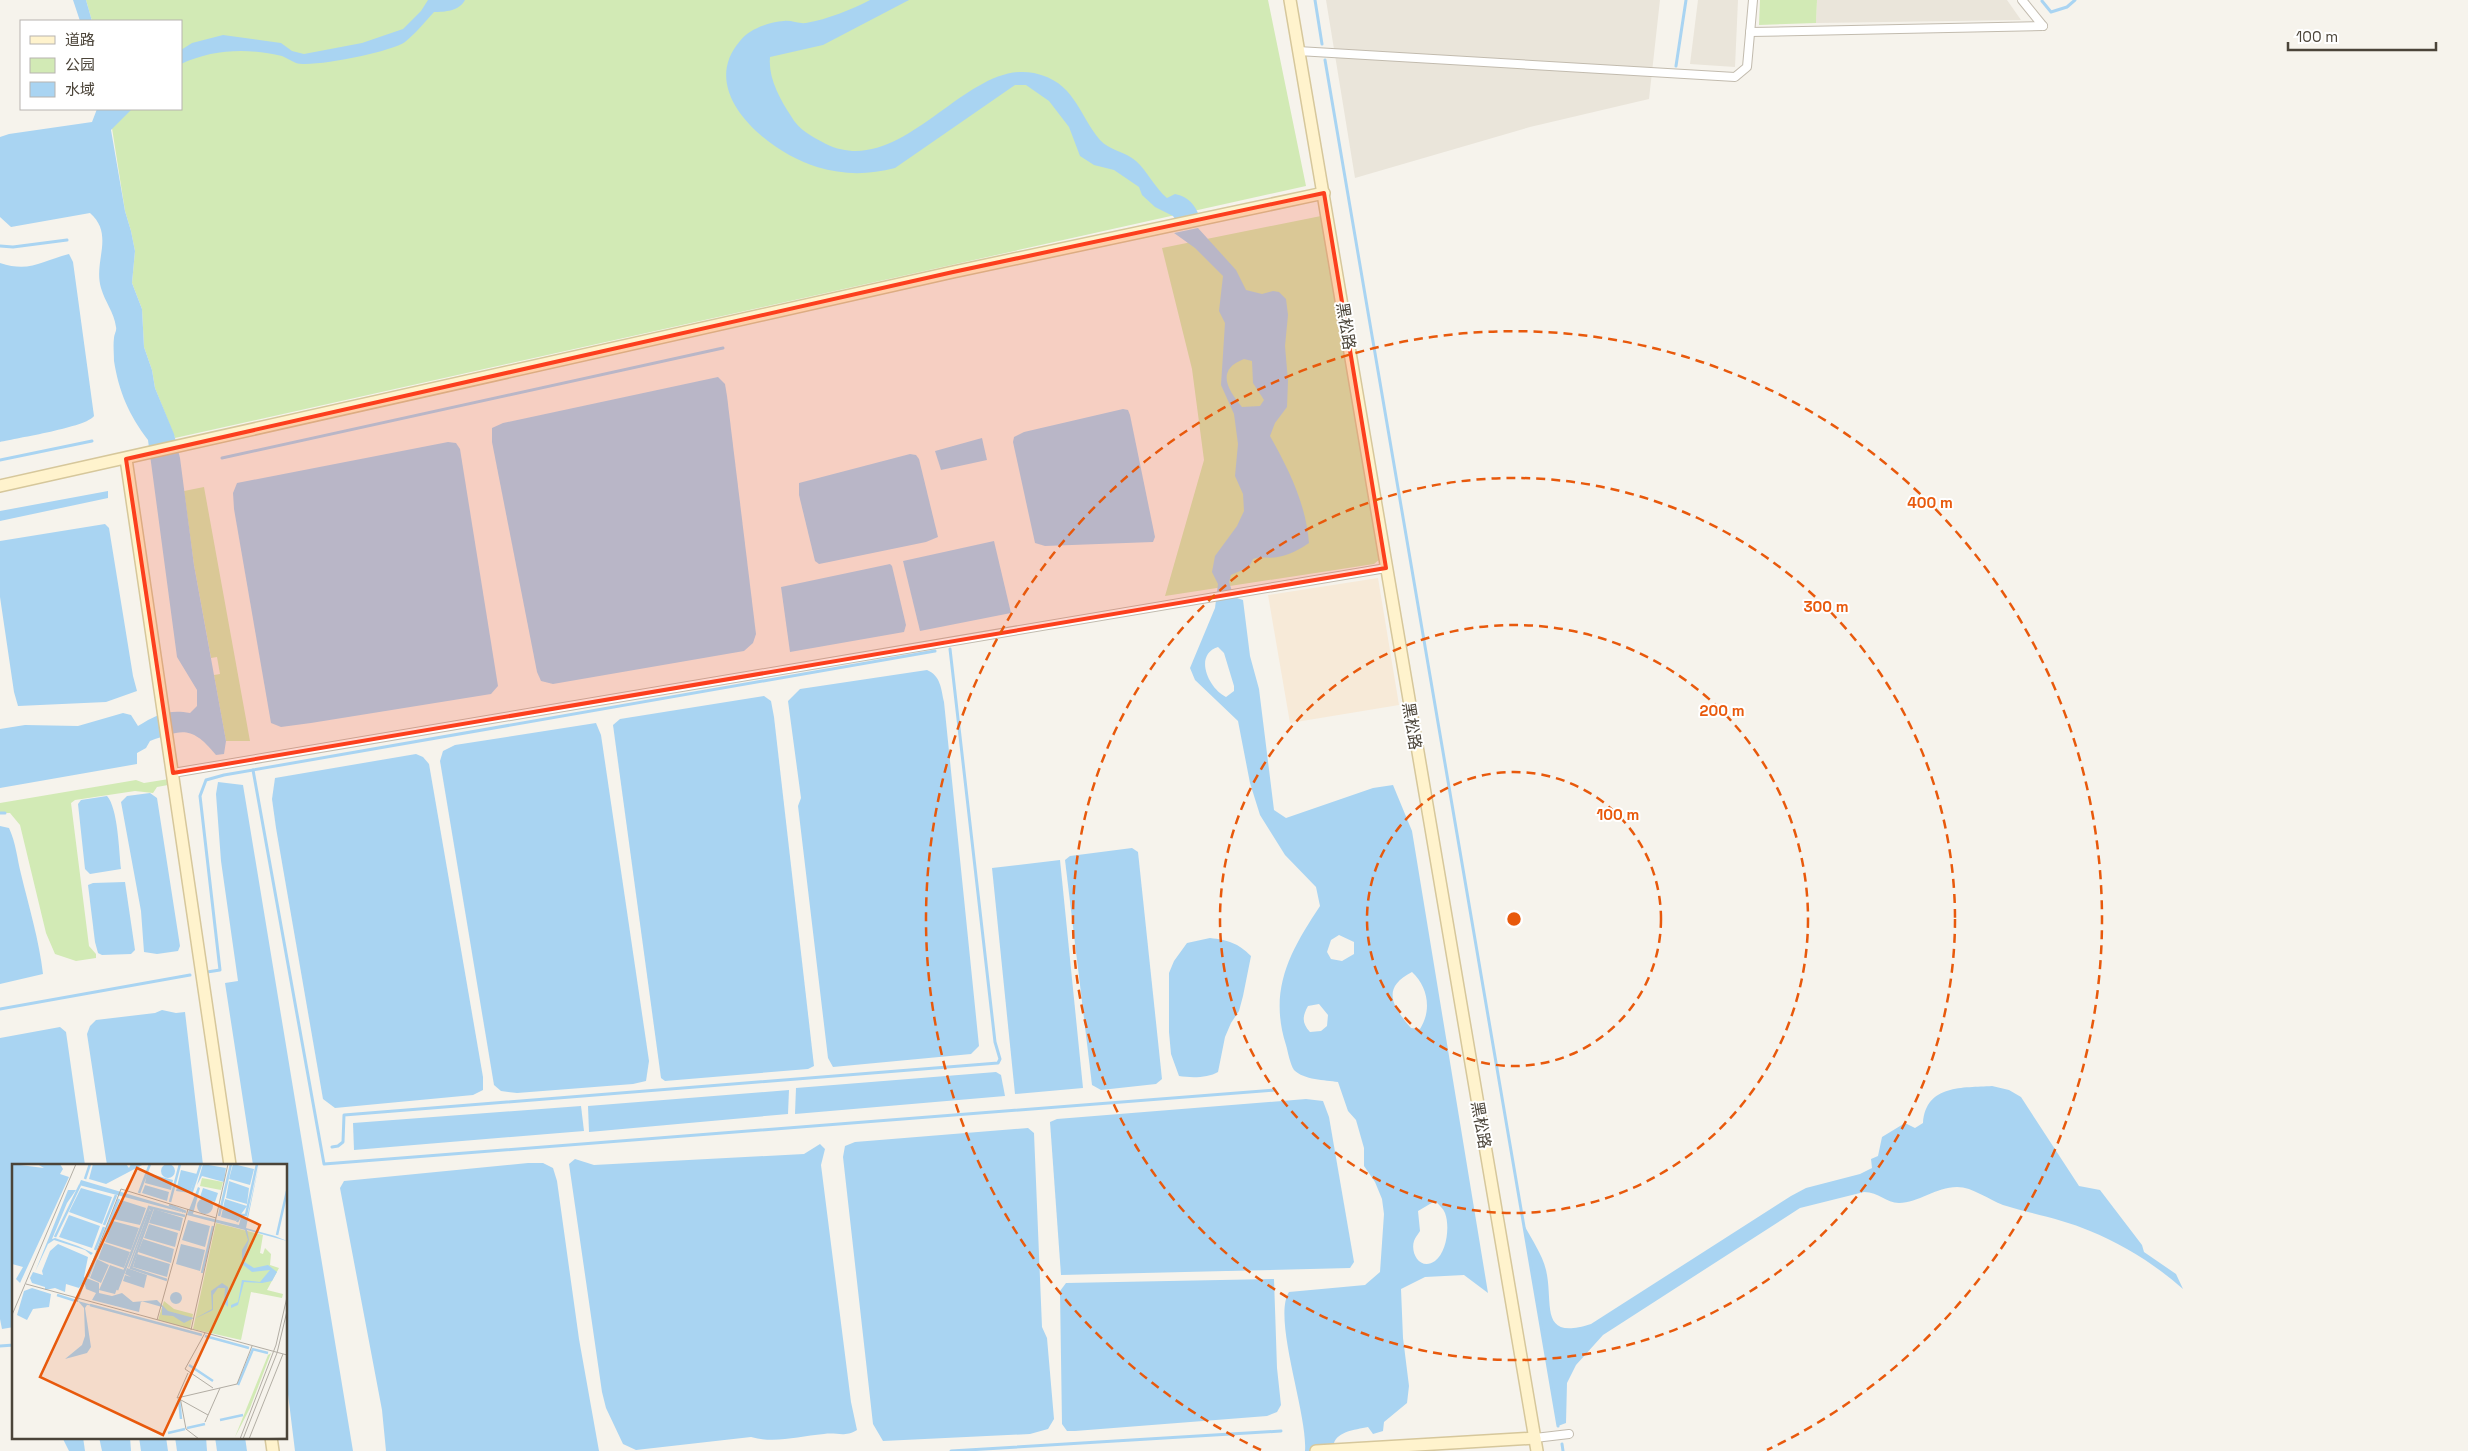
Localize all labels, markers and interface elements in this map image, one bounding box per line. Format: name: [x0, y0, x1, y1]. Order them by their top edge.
legend: [20, 20, 182, 110]
scale bar: [2288, 20, 2436, 52]
text: 100 m: [2296, 27, 2338, 46]
text: 道路: [65, 30, 95, 49]
text: 公园: [65, 55, 95, 74]
text: 水域: [65, 80, 95, 99]
street label: 黑松路: [1332, 301, 1360, 351]
text: 400 m: [1907, 493, 1953, 512]
text: 300 m: [1803, 597, 1849, 616]
street label: 黑松路: [1398, 701, 1426, 751]
text: 200 m: [1700, 701, 1744, 720]
text: 100 m: [1597, 805, 1639, 824]
centre of rings: [1505, 910, 1523, 928]
street label: 黑松路: [1466, 1100, 1496, 1150]
inset map: [12, 1164, 288, 1438]

